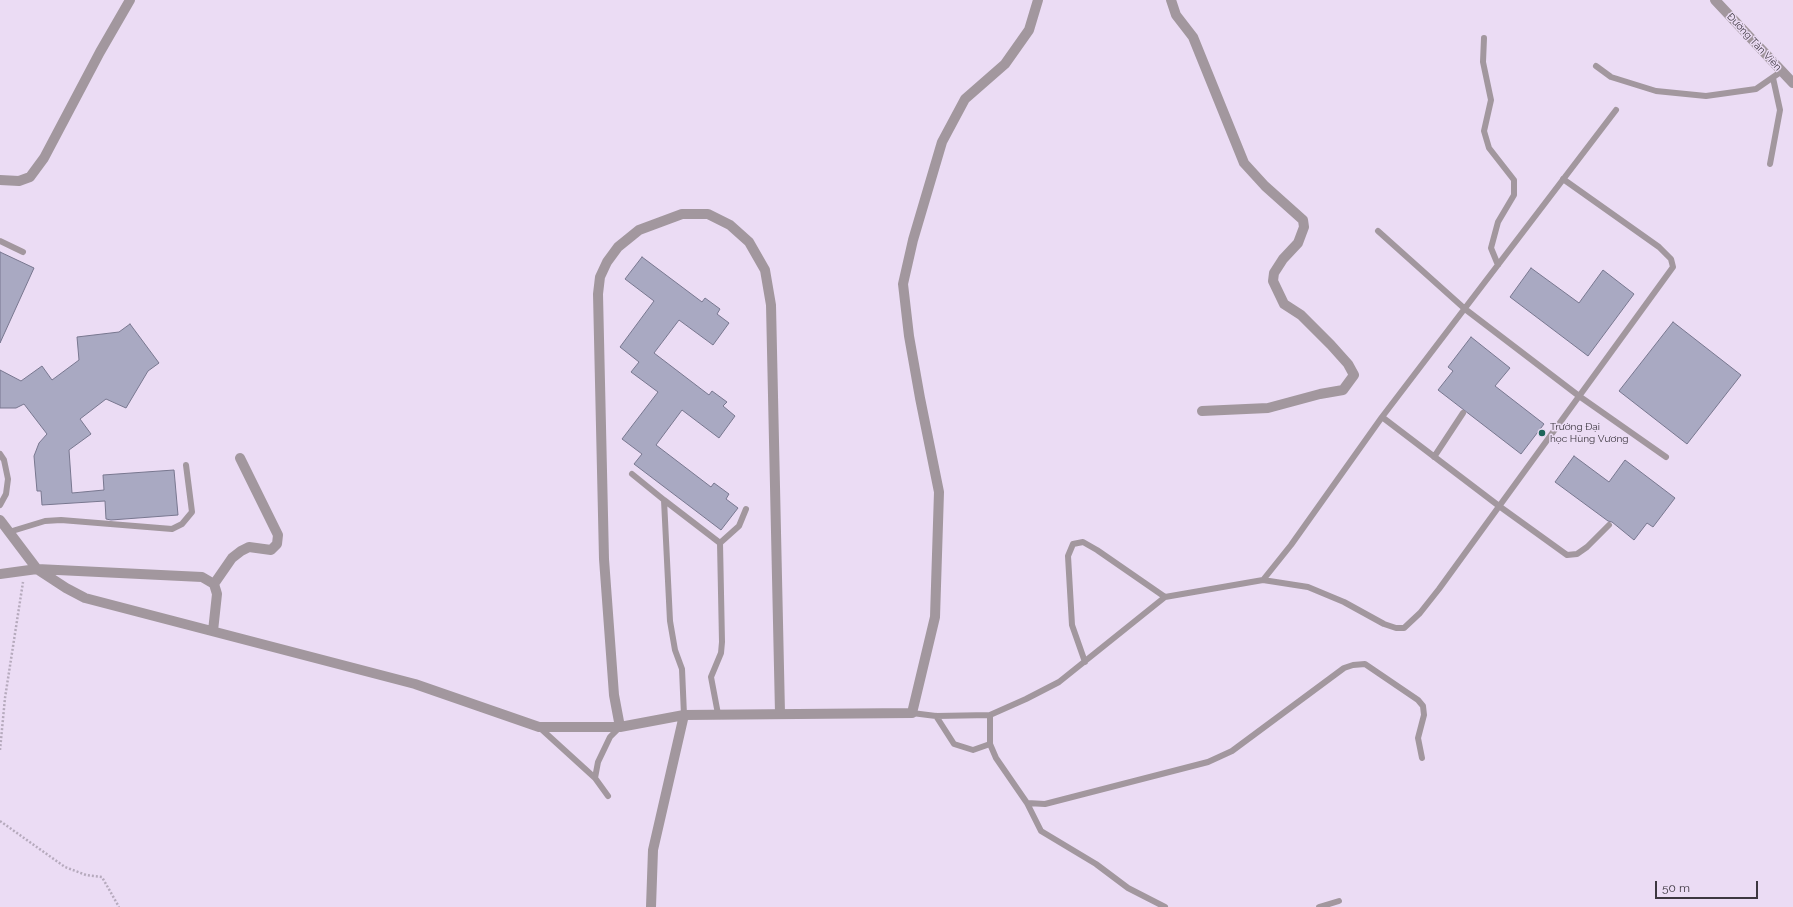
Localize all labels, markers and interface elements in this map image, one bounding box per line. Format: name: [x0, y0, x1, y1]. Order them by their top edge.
street label: Đường Tản Viên: [1724, 11, 1784, 73]
place label: Trường Đại học Hùng Vương: [1550, 421, 1628, 444]
marker: Trường Đại học Hùng Vương: [1537, 428, 1547, 438]
scale bar: [1657, 873, 1760, 899]
text: 50 m: [1662, 881, 1690, 895]

